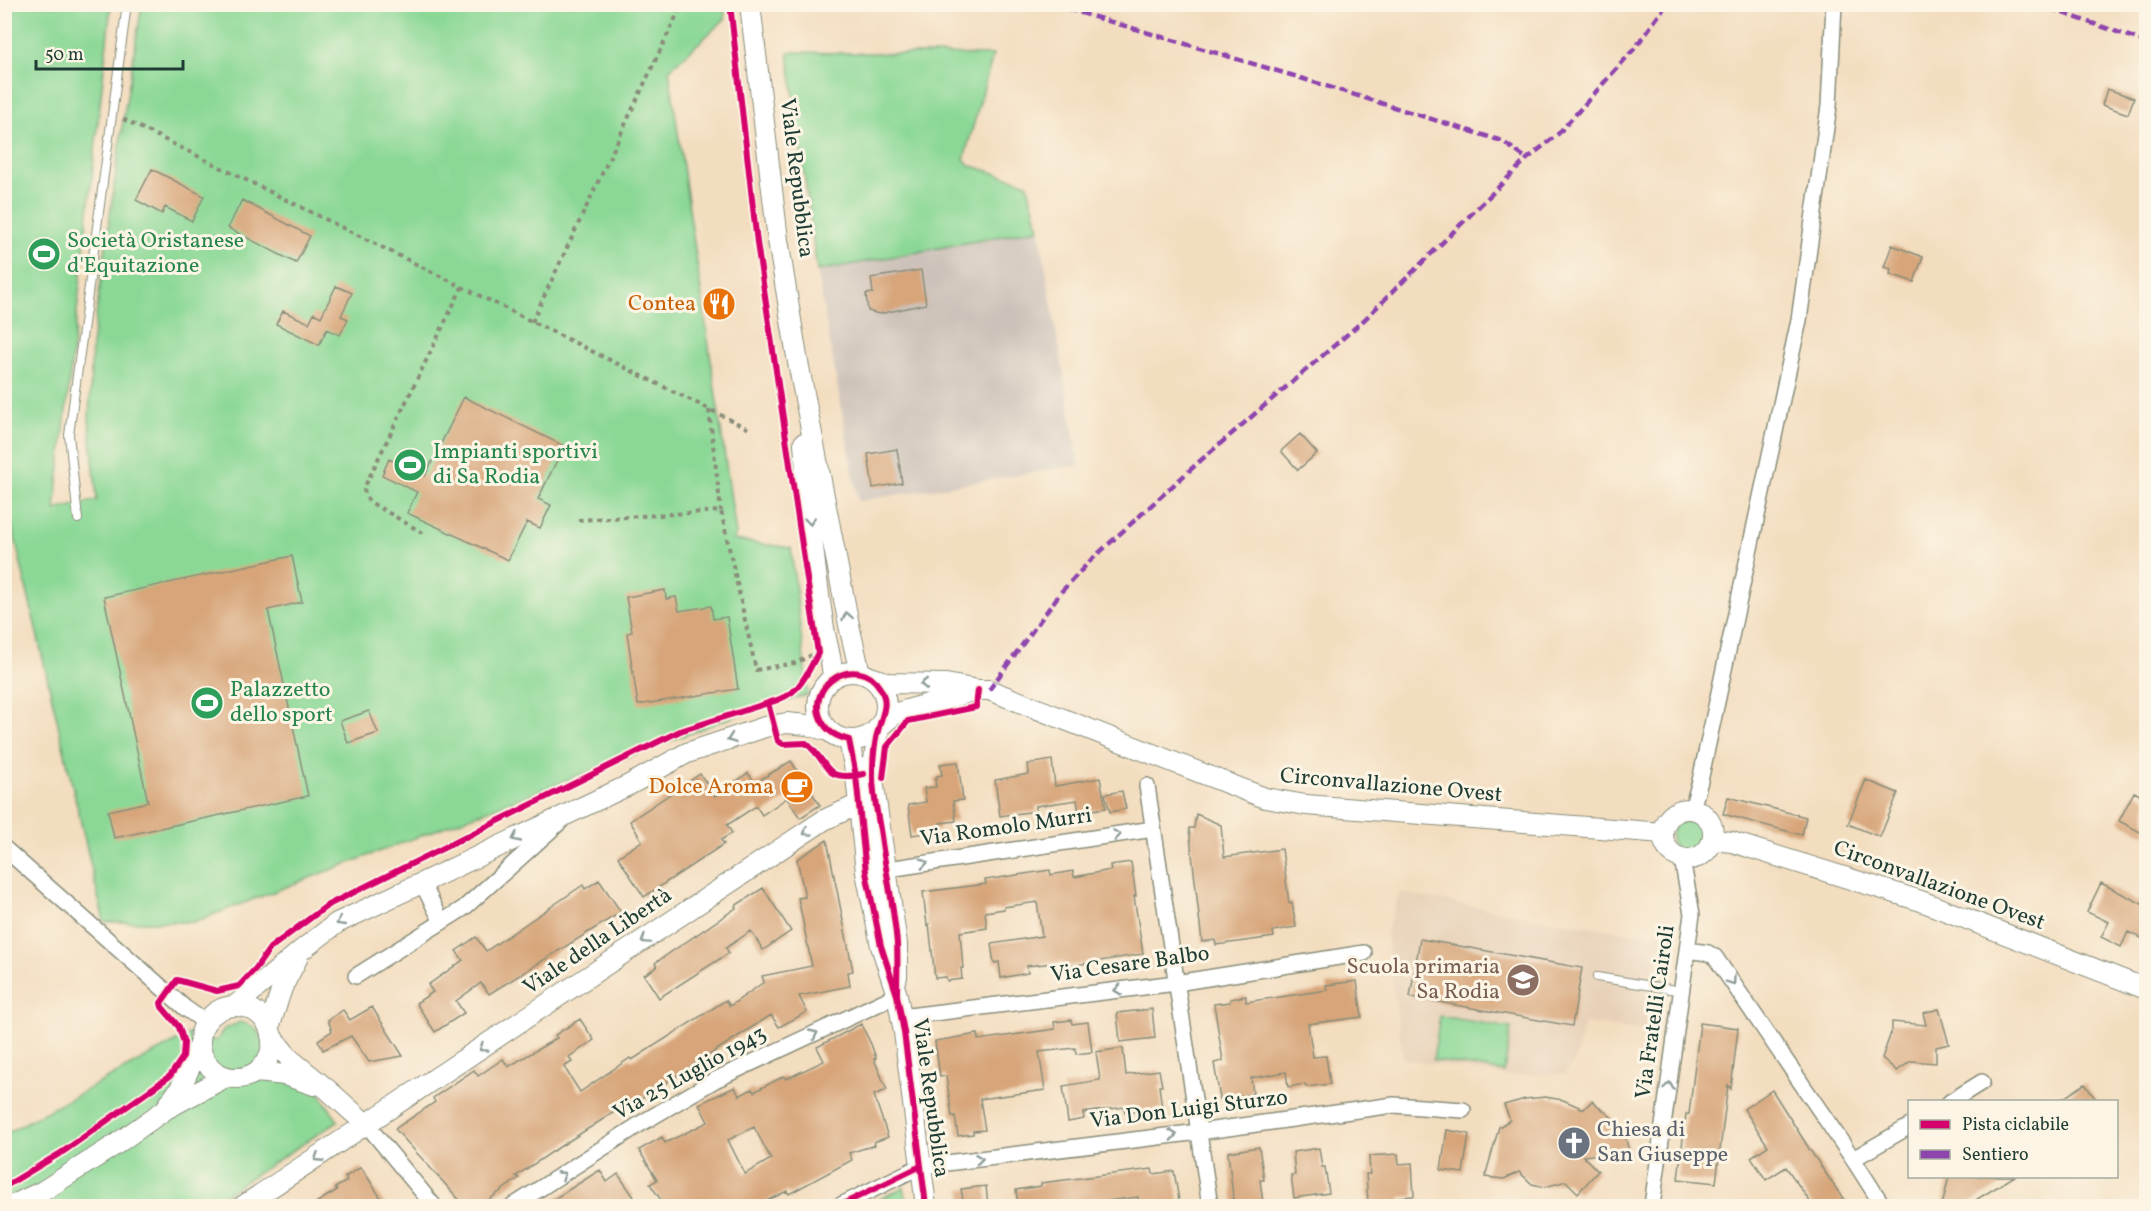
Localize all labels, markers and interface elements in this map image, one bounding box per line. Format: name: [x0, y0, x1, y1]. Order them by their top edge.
scale bar: [36, 33, 183, 71]
text: 50 m: [45, 43, 84, 68]
street label: Viale Repubblica: [771, 96, 821, 260]
place label: Società Oristanese d'Equitazione: [67, 226, 244, 282]
sports icon: Società Oristanese d'Equitazione: [26, 236, 62, 272]
restaurant icon: Contea: [701, 286, 737, 322]
place label: Contea: [628, 289, 696, 320]
place label: Impianti sportivi di Sa Rodia: [433, 437, 598, 493]
sports icon: Impianti sportivi di Sa Rodia: [392, 447, 428, 483]
one-way arrow: [803, 516, 816, 525]
one-way arrow: [841, 611, 854, 621]
place label: Palazzetto dello sport: [230, 675, 333, 731]
one-way arrow: [920, 678, 929, 690]
sports icon: Palazzetto dello sport: [189, 685, 225, 721]
one-way arrow: [726, 732, 736, 745]
street label: Circonvallazione Ovest: [1279, 761, 1504, 811]
cafe icon: Dolce Aroma: [779, 769, 815, 805]
place label: Dolce Aroma: [648, 772, 774, 803]
street label: Via Romolo Murri: [918, 801, 1094, 855]
one-way arrow: [803, 824, 814, 835]
one-way arrow: [1112, 829, 1122, 841]
one-way arrow: [511, 831, 522, 843]
street label: Circonvallazione Ovest: [1829, 833, 2049, 939]
one-way arrow: [920, 858, 929, 870]
street label: Viale della Libertà: [517, 881, 679, 1003]
one-way arrow: [336, 915, 346, 926]
street label: Via Fratelli Cairoli: [1628, 923, 1684, 1101]
one-way arrow: [641, 933, 652, 944]
street label: Via Cesare Balbo: [1049, 939, 1211, 991]
place label: Scuola primaria Sa Rodia: [1347, 952, 1500, 1008]
school or university icon: Scuola primaria Sa Rodia: [1505, 962, 1541, 998]
one-way arrow: [1725, 974, 1736, 985]
one-way arrow: [1114, 984, 1123, 996]
street label: Viale Repubblica: [903, 1016, 957, 1180]
street label: Via 25 Luglio 1943: [608, 1019, 772, 1129]
one-way arrow: [808, 1029, 819, 1041]
one-way arrow: [479, 1041, 490, 1052]
street label: Via Don Luigi Sturzo: [1088, 1082, 1290, 1138]
one-way arrow: [1662, 1082, 1674, 1091]
legend: [1908, 1100, 2118, 1178]
text: Pista ciclabile: [1962, 1113, 2069, 1138]
place label: Chiesa di San Giuseppe: [1597, 1115, 1728, 1171]
church icon: Chiesa di San Giuseppe: [1556, 1125, 1592, 1161]
one-way arrow: [1168, 1129, 1177, 1142]
text: Sentiero: [1962, 1143, 2029, 1168]
one-way arrow: [314, 1150, 325, 1161]
one-way arrow: [975, 1153, 984, 1165]
one-way arrow: [556, 1171, 567, 1182]

